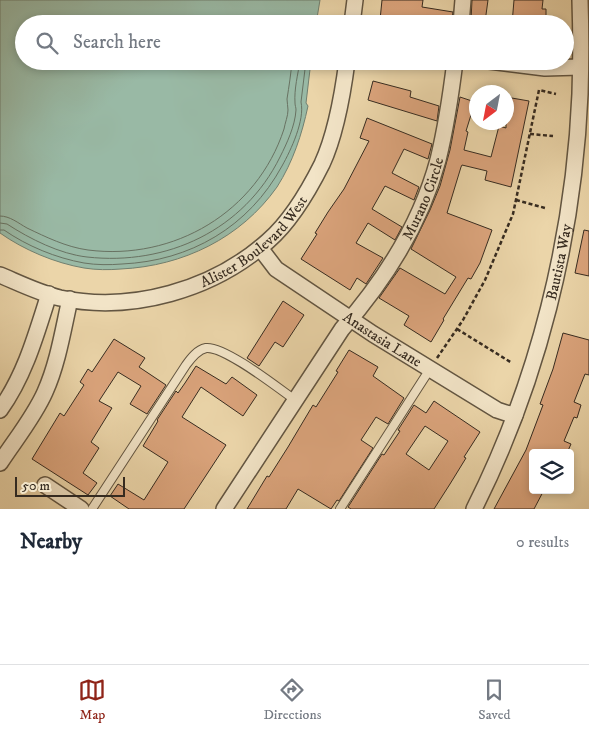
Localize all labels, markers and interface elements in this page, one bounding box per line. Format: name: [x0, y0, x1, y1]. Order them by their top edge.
search box: [15, 15, 574, 70]
icon: search: [33, 29, 61, 57]
text: Search here: [73, 31, 161, 54]
north arrow: [469, 85, 514, 130]
street label: Murano Circle: [398, 155, 448, 243]
street label: Alister Boulevard West: [197, 192, 312, 292]
street label: Bautista Way: [541, 221, 576, 302]
street label: Anastasia Lane: [339, 307, 425, 371]
map controls: [529, 449, 574, 494]
button: layers: [529, 449, 574, 494]
scale bar: [15, 474, 125, 497]
text: 50 m: [22, 477, 50, 495]
text: Nearby: [20, 529, 82, 555]
text: 0 results: [516, 532, 569, 552]
tab: Map: [78, 676, 106, 724]
tab: Directions: [263, 676, 321, 724]
tab: Saved: [478, 676, 511, 724]

